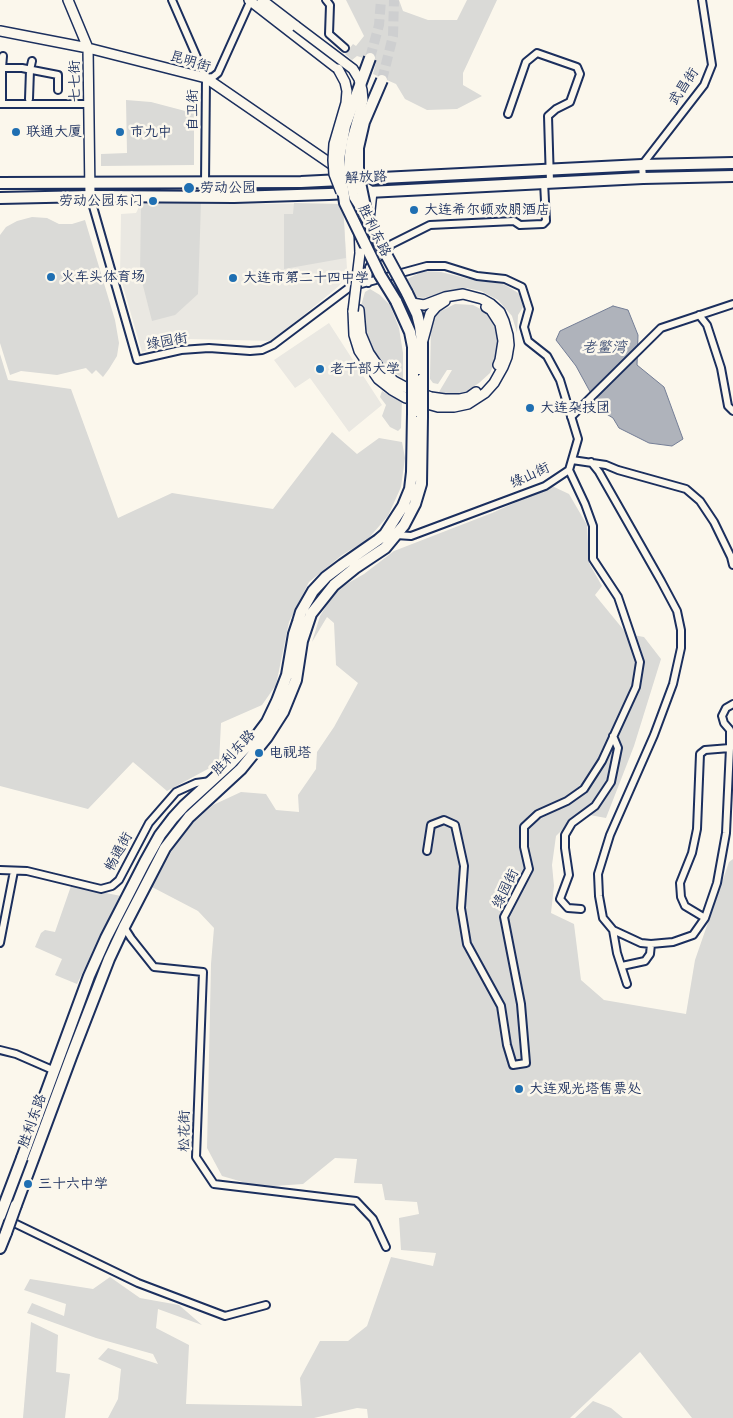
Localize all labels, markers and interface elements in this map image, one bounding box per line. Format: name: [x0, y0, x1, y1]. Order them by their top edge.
street label: 昆明街: [167, 48, 213, 76]
street label: 七七街: [67, 60, 83, 102]
street label: 武昌街: [665, 65, 703, 109]
street label: 自卫街: [185, 89, 201, 131]
place label: 联通大厦: [26, 124, 82, 140]
place label: 市九中: [130, 124, 172, 140]
marker: 联通大厦: [10, 126, 22, 138]
marker: 市九中: [114, 126, 126, 138]
street label: 解放路: [345, 169, 387, 187]
place label: 劳动公园: [200, 180, 256, 196]
marker: 劳动公园: [182, 181, 196, 195]
place label: 劳动公园东门: [59, 193, 143, 209]
marker: 劳动公园东门: [147, 195, 159, 207]
street label: 胜利东路: [354, 202, 394, 260]
place label: 大连希尔顿欢朋酒店: [424, 202, 550, 218]
marker: 大连希尔顿欢朋酒店: [408, 204, 420, 216]
place label: 火车头体育场: [61, 269, 145, 285]
place label: 大连市第二十四中学: [243, 270, 369, 286]
marker: 火车头体育场: [45, 271, 57, 283]
marker: 大连市第二十四中学: [227, 272, 239, 284]
street label: 绿园街: [145, 330, 189, 354]
water label: 老鳖湾: [582, 339, 626, 357]
place label: 老干部大学: [330, 361, 400, 377]
marker: 老干部大学: [314, 363, 326, 375]
place label: 大连杂技团: [540, 400, 610, 416]
marker: 大连杂技团: [524, 402, 536, 414]
street label: 绿山街: [507, 460, 553, 492]
street label: 胜利东路: [209, 727, 259, 779]
place label: 电视塔: [269, 745, 311, 761]
marker: 电视塔: [253, 747, 265, 759]
street label: 畅通街: [101, 830, 137, 874]
street label: 绿园街: [489, 866, 523, 912]
place label: 大连观光塔售票处: [529, 1081, 641, 1097]
marker: 大连观光塔售票处: [513, 1083, 525, 1095]
street label: 胜利东路: [16, 1092, 50, 1150]
street label: 松花街: [176, 1110, 194, 1152]
place label: 三十六中学: [38, 1176, 108, 1192]
marker: 三十六中学: [22, 1178, 34, 1190]

